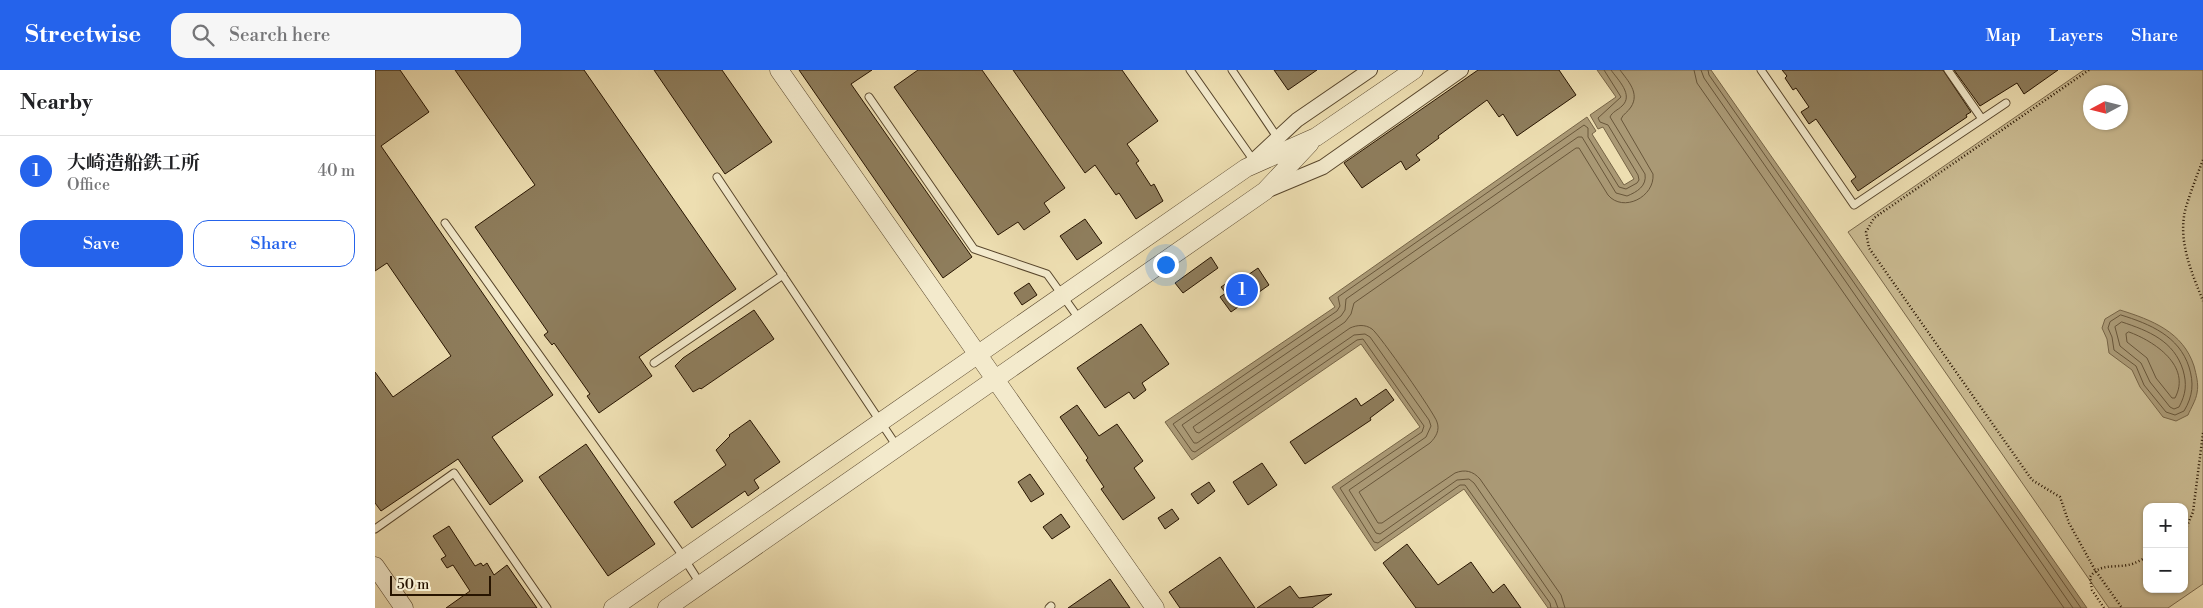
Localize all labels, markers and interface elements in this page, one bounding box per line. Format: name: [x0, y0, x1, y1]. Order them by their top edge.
search box: [171, 13, 521, 58]
text: Streetwise: [25, 20, 141, 50]
icon: search: [189, 21, 217, 49]
text: Search here: [229, 23, 330, 47]
text: Map: [1986, 24, 2021, 47]
text: Layers: [2049, 24, 2103, 47]
text: Share: [2131, 24, 2178, 47]
north arrow: [2083, 85, 2128, 130]
text: Nearby: [20, 90, 93, 116]
text: 大崎造船鉄工所: [67, 151, 200, 175]
text: 1: [32, 161, 40, 181]
text: 40 m: [318, 161, 355, 181]
text: Office: [67, 175, 110, 195]
button: Save: [20, 220, 183, 267]
button: Share: [193, 220, 355, 267]
your location: [1153, 252, 1179, 278]
pin: 1: [1226, 271, 1258, 309]
map controls: [2143, 503, 2188, 593]
button: +: [2143, 503, 2188, 548]
button: −: [2143, 548, 2188, 593]
scale bar: [390, 573, 491, 596]
text: 50 m: [397, 576, 429, 594]

